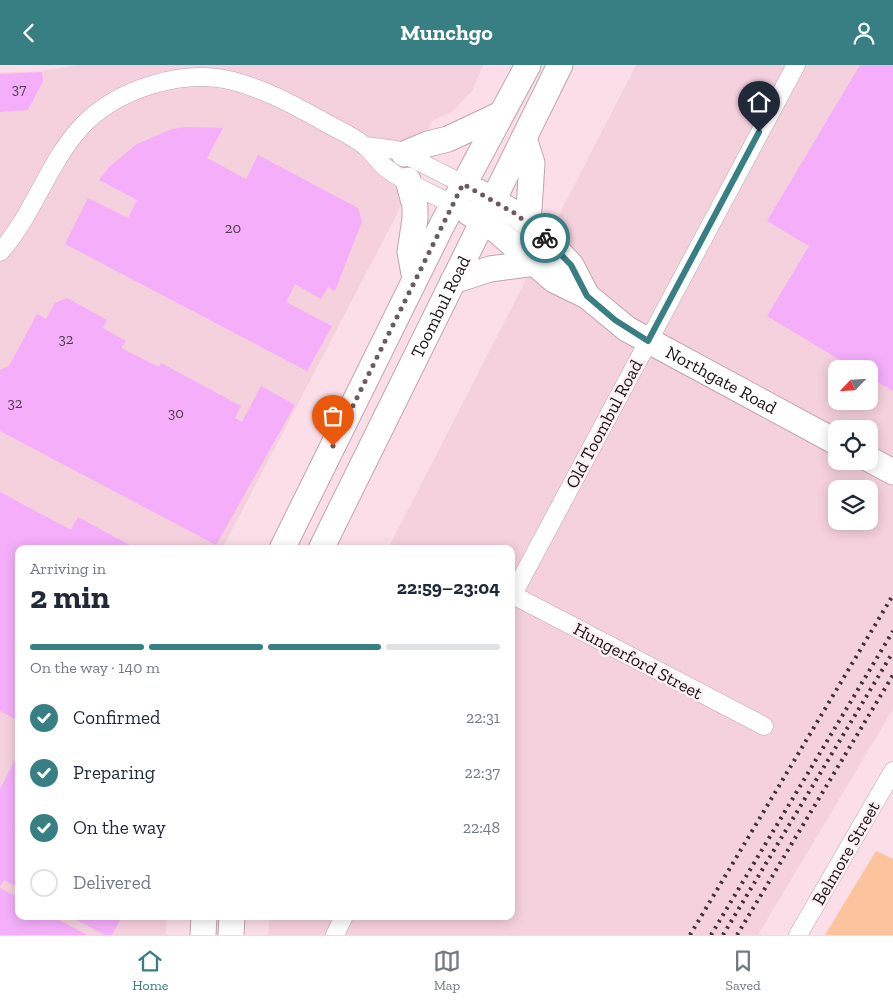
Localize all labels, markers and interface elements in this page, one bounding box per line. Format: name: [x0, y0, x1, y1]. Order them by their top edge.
icon: back: [15, 19, 43, 47]
text: Munchgo: [400, 19, 493, 46]
icon: person: [850, 19, 878, 47]
house number: 37: [12, 80, 26, 98]
pin: [738, 81, 780, 132]
icon: home: [745, 88, 773, 116]
courier: [520, 213, 570, 263]
house number: 20: [225, 219, 241, 237]
icon: bike: [531, 224, 559, 252]
street label: Toombul Road: [406, 252, 475, 362]
house number: 32: [58, 330, 74, 348]
street label: Northgate Road: [662, 341, 781, 419]
street label: Old Toombul Road: [561, 356, 647, 492]
north arrow: [828, 360, 878, 410]
map controls: [828, 360, 878, 530]
house number: 32: [7, 394, 23, 412]
pin: [312, 395, 354, 446]
icon: bag: [319, 402, 347, 430]
house number: 30: [168, 404, 184, 422]
button: locate: [828, 420, 878, 470]
button: layers: [828, 480, 878, 530]
text: Arriving in: [30, 559, 106, 578]
text: 22:59–23:04: [397, 576, 500, 599]
text: 2 min: [30, 578, 110, 616]
street label: Hungerford Street: [570, 618, 707, 705]
text: On the way · 140 m: [30, 658, 160, 677]
icon: check: [30, 704, 58, 732]
text: Confirmed: [73, 706, 160, 729]
text: 22:31: [466, 708, 500, 727]
icon: check: [30, 759, 58, 787]
text: Preparing: [73, 761, 155, 784]
text: 22:37: [465, 763, 500, 782]
street label: Belmore Street: [807, 797, 885, 909]
icon: check: [30, 814, 58, 842]
text: On the way: [73, 816, 166, 839]
text: 22:48: [463, 818, 500, 837]
text: Delivered: [73, 871, 151, 894]
tab: Home: [132, 947, 168, 994]
tab: Map: [433, 947, 461, 994]
tab: Saved: [726, 947, 761, 994]

